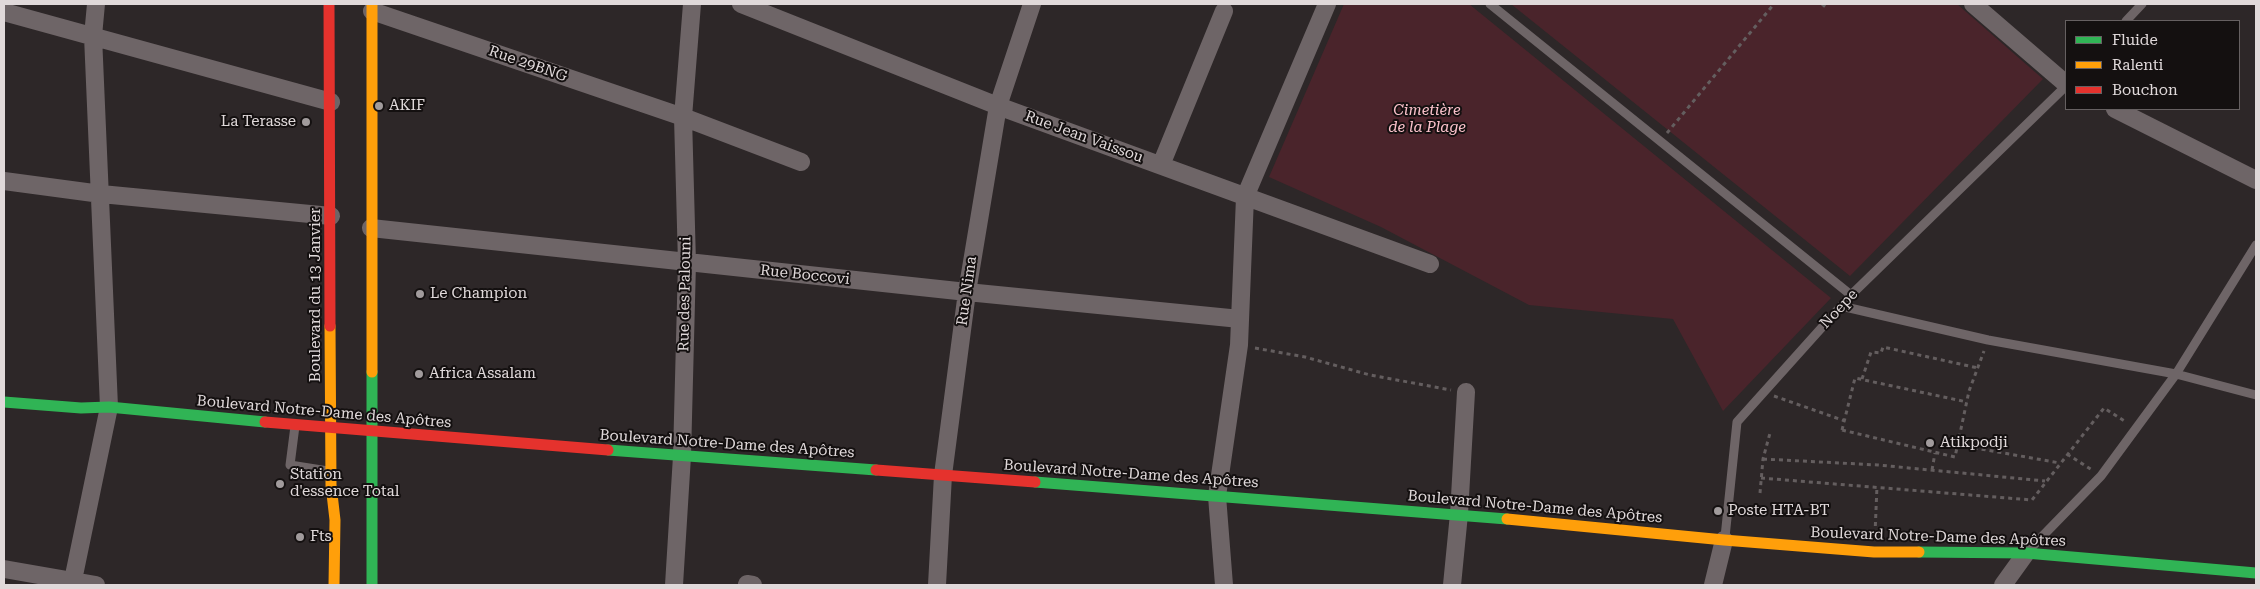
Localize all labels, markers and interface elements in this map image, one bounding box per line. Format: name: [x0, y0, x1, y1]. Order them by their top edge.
legend: [2065, 20, 2240, 110]
text: Fluide: [2112, 31, 2158, 49]
street label: Rue 29BNG: [486, 42, 570, 86]
text: Ralenti: [2112, 56, 2163, 74]
text: Bouchon: [2112, 81, 2178, 99]
place label: AKIF: [389, 97, 425, 115]
marker: AKIF: [373, 100, 385, 112]
park label: Cimetière de la Plage: [1388, 102, 1466, 137]
street label: Rue Jean Vaissou: [1022, 107, 1146, 167]
place label: La Terasse: [221, 113, 296, 131]
marker: La Terasse: [300, 116, 312, 128]
street label: Boulevard du 13 Janvier: [307, 208, 325, 382]
street label: Rue des Palouni: [675, 236, 695, 352]
street label: Rue Nima: [953, 255, 981, 327]
street label: Rue Boccovi: [759, 261, 851, 289]
place label: Le Champion: [430, 285, 527, 303]
street label: Noepe: [1816, 286, 1862, 332]
marker: Le Champion: [414, 288, 426, 300]
place label: Africa Assalam: [429, 365, 536, 383]
marker: Africa Assalam: [413, 368, 425, 380]
street label: Boulevard Notre-Dame des Apôtres: [196, 392, 452, 432]
street label: Boulevard Notre-Dame des Apôtres: [599, 426, 855, 462]
place label: Atikpodji: [1940, 434, 2008, 452]
marker: Atikpodji: [1924, 437, 1936, 449]
street label: Boulevard Notre-Dame des Apôtres: [1003, 456, 1259, 492]
place label: Station d'essence Total: [290, 466, 399, 501]
marker: Station d'essence Total: [274, 478, 286, 490]
street label: Boulevard Notre-Dame des Apôtres: [1407, 487, 1663, 527]
place label: Poste HTA-BT: [1728, 502, 1830, 520]
marker: Poste HTA-BT: [1712, 505, 1724, 517]
street label: Boulevard Notre-Dame des Apôtres: [1810, 524, 2066, 550]
place label: Fts: [310, 528, 332, 546]
marker: Fts: [294, 531, 306, 543]

